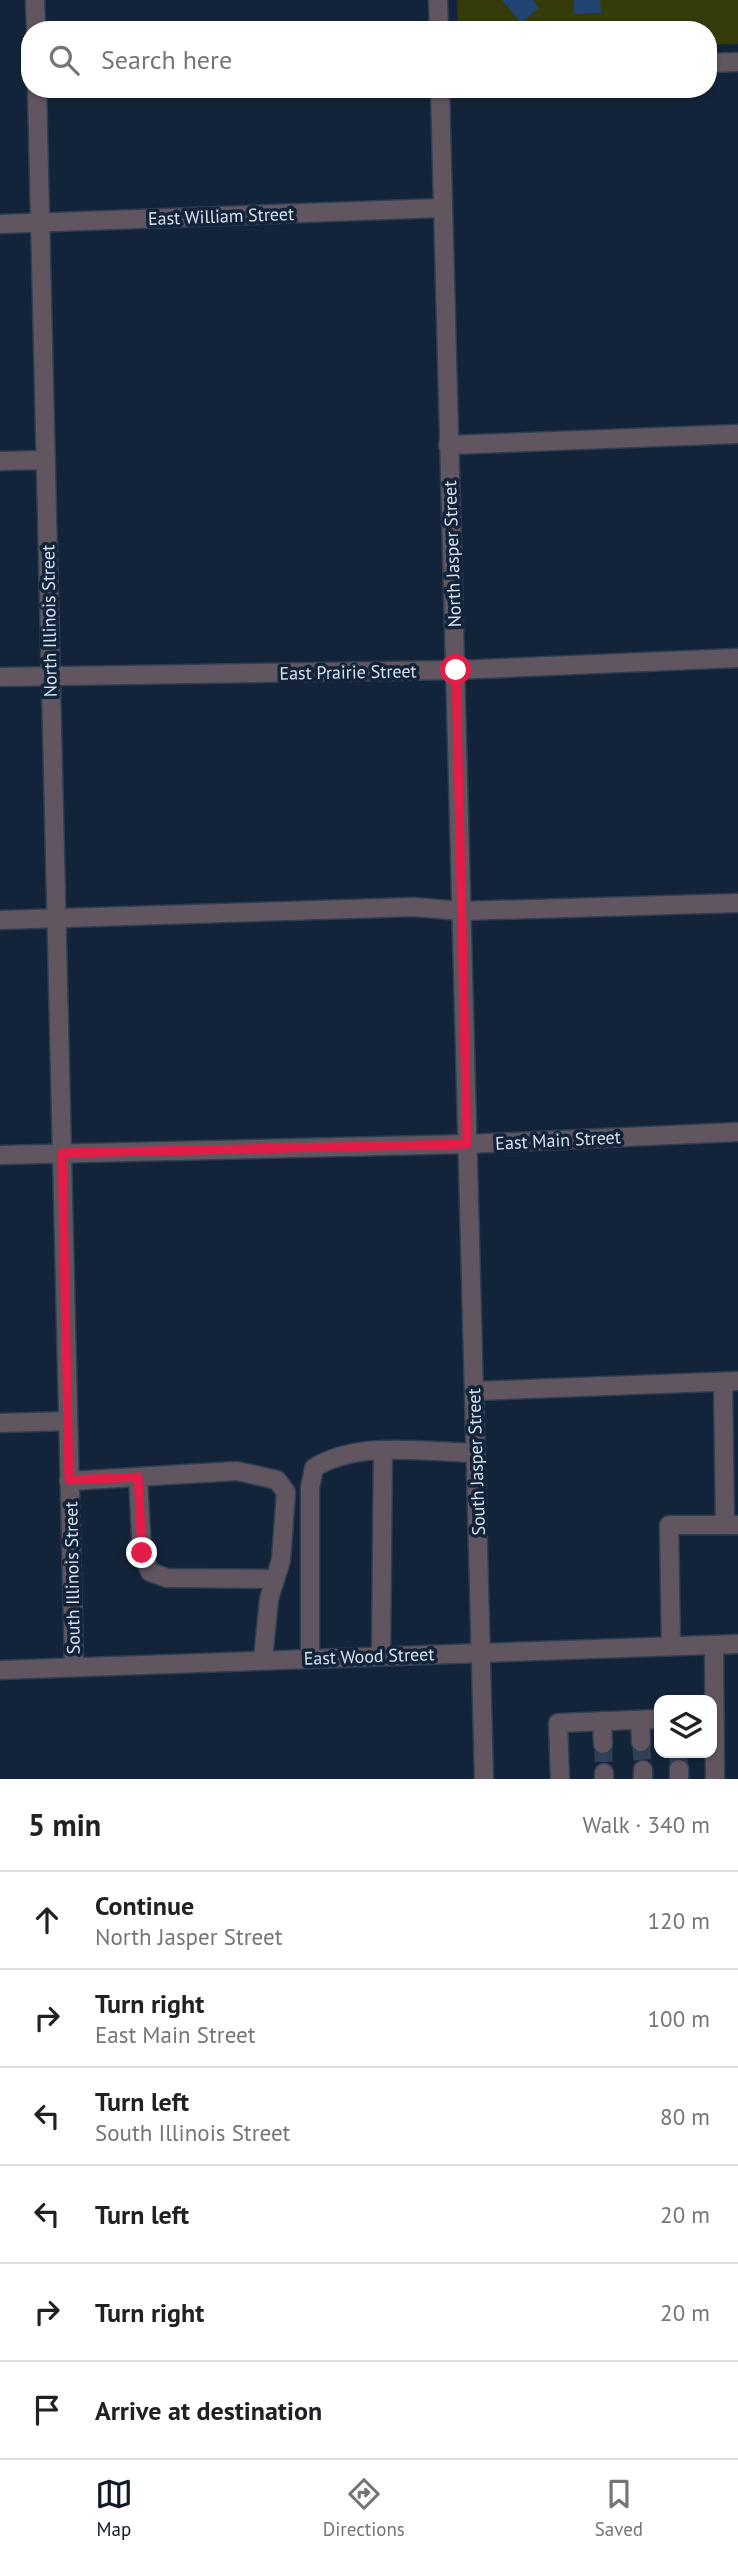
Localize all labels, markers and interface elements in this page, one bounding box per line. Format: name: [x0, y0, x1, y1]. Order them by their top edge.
search box: [21, 21, 717, 98]
icon: search: [45, 41, 83, 79]
text: Search here: [101, 43, 232, 76]
street label: East William Street: [148, 202, 294, 230]
street label: North Jasper Street: [438, 480, 466, 628]
street label: North Illinois Street: [36, 545, 62, 697]
route start: [440, 654, 471, 685]
street label: East Prairie Street: [279, 659, 417, 685]
street label: East Main Street: [495, 1125, 621, 1155]
street label: South Jasper Street: [462, 1388, 490, 1536]
street label: South Illinois Street: [59, 1501, 85, 1655]
route end: [126, 1537, 157, 1568]
street label: East Wood Street: [303, 1642, 435, 1670]
map controls: [654, 1695, 717, 1758]
button: layers: [654, 1695, 717, 1758]
text: 5 min: [28, 1805, 101, 1844]
text: Walk · 340 m: [583, 1810, 710, 1839]
text: Continue: [95, 1889, 194, 1922]
icon: ahead: [28, 1901, 66, 1939]
text: 120 m: [648, 1906, 710, 1935]
text: North Jasper Street: [95, 1922, 282, 1951]
text: Turn right: [95, 1987, 204, 2020]
icon: right: [28, 1999, 66, 2037]
text: 100 m: [648, 2004, 710, 2033]
text: East Main Street: [95, 2020, 256, 2049]
text: Turn left: [95, 2085, 189, 2118]
icon: left: [28, 2097, 66, 2135]
text: 80 m: [660, 2102, 710, 2131]
text: South Illinois Street: [95, 2118, 290, 2147]
icon: left: [28, 2195, 66, 2233]
text: Turn left: [95, 2198, 189, 2231]
text: 20 m: [660, 2200, 710, 2229]
icon: right: [28, 2293, 66, 2331]
text: Turn right: [95, 2296, 204, 2329]
text: 20 m: [660, 2298, 710, 2327]
icon: arrive: [28, 2391, 66, 2429]
text: Arrive at destination: [95, 2394, 322, 2427]
tab: Map: [95, 2475, 133, 2541]
tab: Directions: [323, 2475, 405, 2541]
tab: Saved: [595, 2475, 643, 2541]

